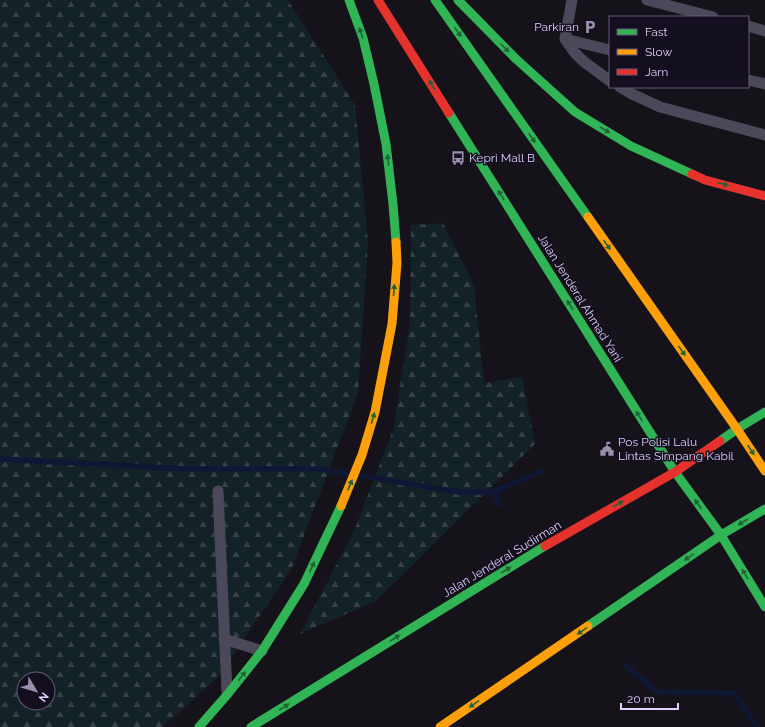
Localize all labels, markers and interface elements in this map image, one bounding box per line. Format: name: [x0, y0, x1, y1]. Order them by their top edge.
legend: [609, 16, 749, 88]
parking icon: Parkiran: [582, 19, 598, 35]
place label: Parkiran: [534, 20, 579, 34]
text: Fast: [645, 25, 668, 39]
one-way arrow: [358, 27, 364, 39]
one-way arrow: [454, 27, 462, 37]
one-way arrow: [500, 43, 510, 53]
text: Slow: [645, 45, 672, 59]
text: Jam: [645, 65, 668, 79]
one-way arrow: [428, 79, 435, 91]
one-way arrow: [600, 126, 610, 134]
one-way arrow: [528, 133, 536, 144]
bus stop icon: Kepri Mall B: [450, 150, 466, 166]
place label: Kepri Mall B: [469, 151, 535, 165]
one-way arrow: [385, 154, 391, 167]
one-way arrow: [716, 182, 729, 188]
one-way arrow: [497, 190, 505, 200]
street label: Jalan Jenderal Ahmad Yani: [535, 232, 625, 364]
one-way arrow: [603, 240, 611, 250]
one-way arrow: [391, 284, 398, 296]
one-way arrow: [566, 300, 574, 310]
one-way arrow: [678, 346, 686, 356]
one-way arrow: [635, 410, 643, 421]
one-way arrow: [370, 412, 376, 424]
place label: Pos Polisi Lalu Lintas Simpang Kabil: [618, 435, 735, 463]
public building icon: Pos Polisi Lalu Lintas Simpang Kabil: [599, 441, 615, 457]
one-way arrow: [747, 445, 755, 456]
one-way arrow: [347, 479, 353, 491]
one-way arrow: [694, 498, 702, 509]
one-way arrow: [612, 501, 624, 508]
street label: Jalan Jenderal Sudirman: [440, 518, 564, 600]
one-way arrow: [738, 518, 748, 526]
one-way arrow: [684, 553, 694, 561]
one-way arrow: [309, 561, 315, 573]
one-way arrow: [501, 566, 511, 574]
one-way arrow: [741, 568, 748, 580]
one-way arrow: [576, 627, 587, 634]
one-way arrow: [389, 635, 401, 642]
north arrow: [16, 671, 56, 711]
one-way arrow: [238, 671, 247, 682]
scale bar: [621, 685, 678, 711]
text: N: [36, 690, 51, 704]
text: 20 m: [627, 692, 655, 706]
one-way arrow: [469, 700, 480, 708]
one-way arrow: [278, 703, 290, 710]

